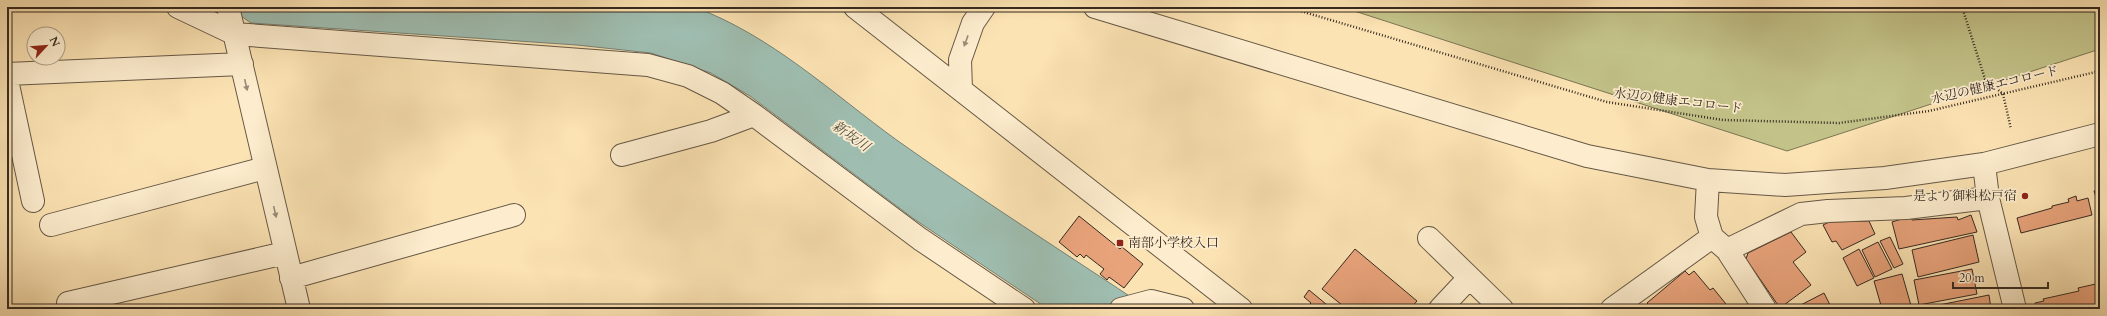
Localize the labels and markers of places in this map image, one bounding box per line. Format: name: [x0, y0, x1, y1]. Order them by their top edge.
place label: 是より御料松戸宿: [1913, 187, 2017, 205]
marker: 是より御料松戸宿: [2020, 191, 2030, 201]
place label: 南部小学校入口: [1128, 234, 1219, 252]
marker: 南部小学校入口: [1115, 238, 1125, 248]

